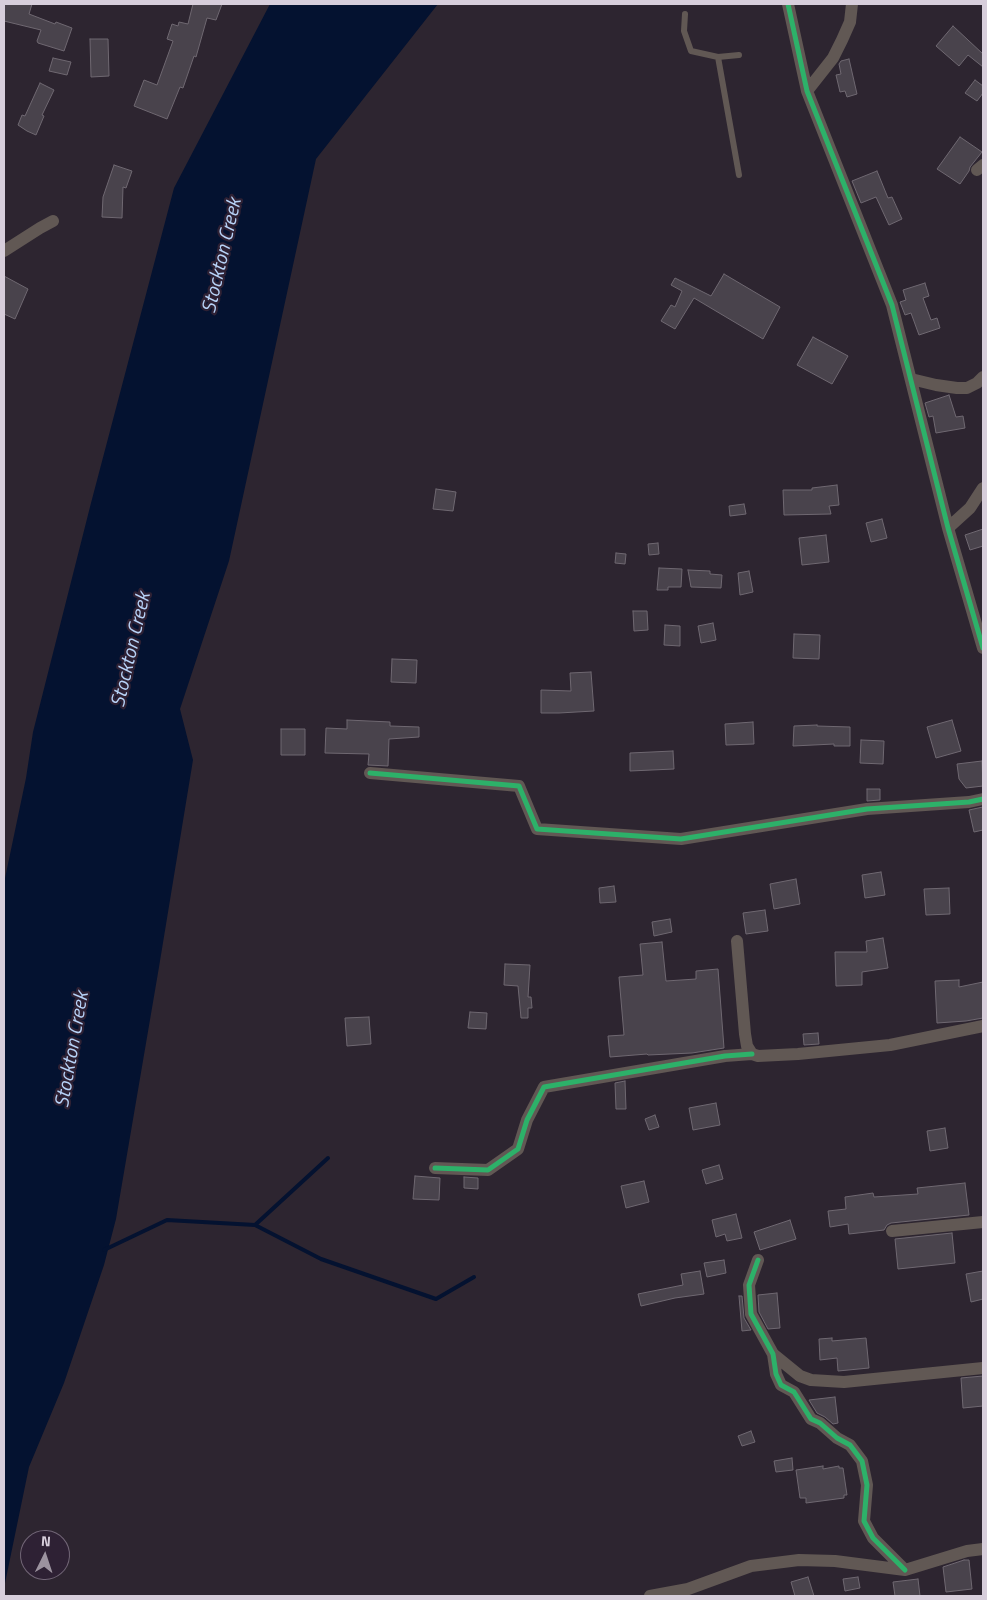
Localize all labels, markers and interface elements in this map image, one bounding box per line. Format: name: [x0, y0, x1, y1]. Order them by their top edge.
water label: Stockton Creek: [198, 196, 248, 316]
water label: Stockton Creek: [107, 590, 157, 710]
water label: Stockton Creek: [51, 990, 95, 1110]
north arrow: [20, 1530, 70, 1580]
text: N: [40, 1530, 52, 1551]

